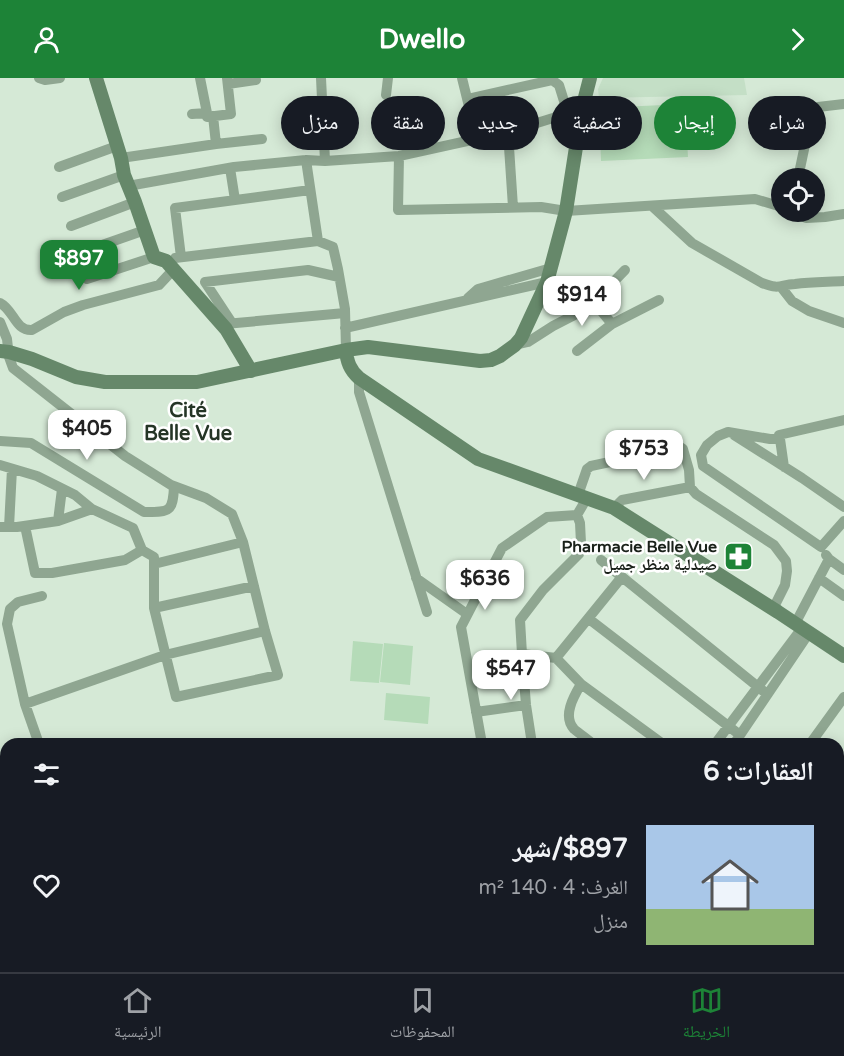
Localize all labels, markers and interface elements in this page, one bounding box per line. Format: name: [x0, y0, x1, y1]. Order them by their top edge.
icon: person: [30, 23, 63, 56]
text: Dwello: [379, 23, 465, 56]
icon: forward: [781, 23, 814, 56]
chip: منزل: [281, 96, 359, 150]
chip: شقة: [371, 96, 445, 150]
chip: جديد: [457, 96, 539, 150]
chip: تصفية: [551, 96, 642, 150]
chip: إيجار: [654, 96, 736, 150]
chip: شراء: [748, 96, 826, 150]
map controls: [771, 168, 825, 222]
button: locate: [771, 168, 825, 222]
pin: $897: [43, 240, 115, 291]
text: $897: [54, 247, 104, 271]
pin: $914: [546, 276, 618, 327]
text: $914: [557, 283, 607, 307]
district label: Cité Belle Vue: [144, 399, 232, 446]
pin: $405: [51, 410, 123, 461]
text: $405: [62, 417, 112, 441]
pin: $753: [608, 430, 680, 481]
text: $753: [619, 437, 669, 461]
place label: Pharmacie Belle Vue صيدلية منظر جميل: [562, 537, 717, 575]
pharmacy icon: Pharmacie Belle Vue صيدلية منظر جميل: [722, 540, 754, 572]
pin: $636: [449, 560, 521, 611]
text: $636: [460, 567, 510, 591]
pin: $547: [475, 650, 547, 701]
text: $547: [486, 657, 536, 681]
text: العقارات: 6: [703, 756, 814, 787]
icon: filters: [30, 758, 63, 791]
text: $897/شهر: [513, 833, 628, 864]
icon: home: [694, 849, 766, 921]
icon: heart: [30, 869, 63, 902]
text: الغرف: 4 · 140 m²: [478, 876, 628, 900]
text: منزل: [593, 910, 628, 934]
tab: الرئيسية: [114, 984, 162, 1047]
tab: المحفوظات: [390, 984, 455, 1047]
tab: الخريطة: [683, 984, 730, 1047]

